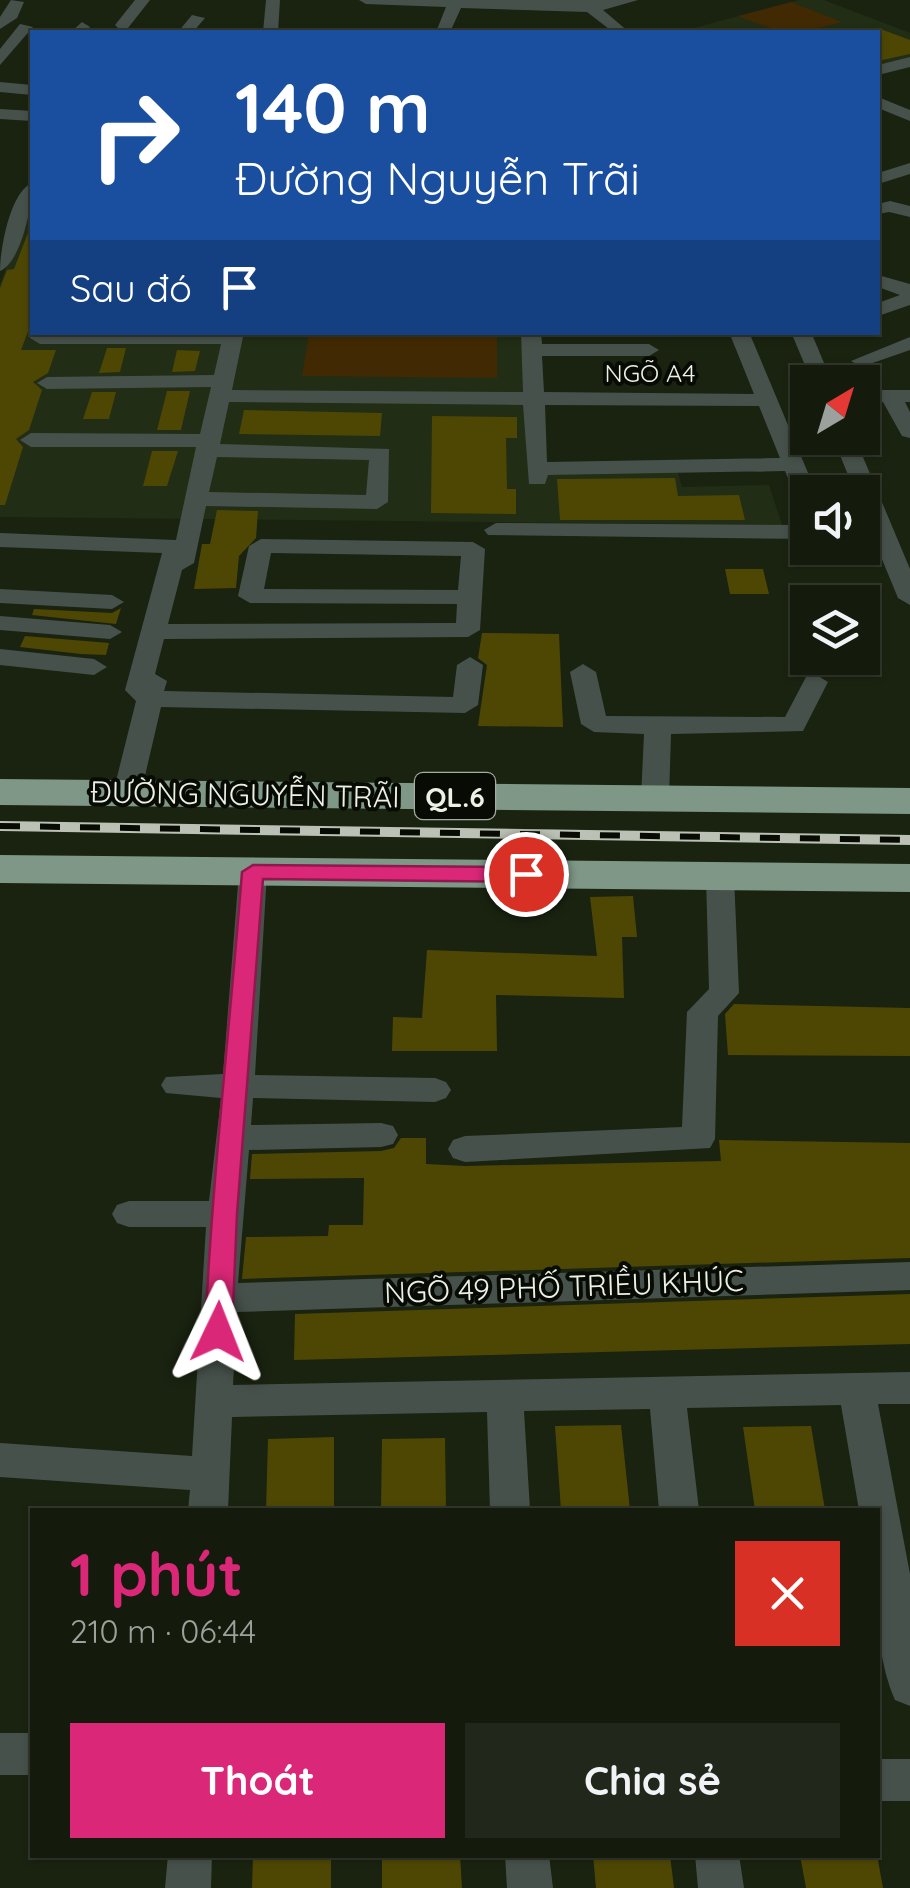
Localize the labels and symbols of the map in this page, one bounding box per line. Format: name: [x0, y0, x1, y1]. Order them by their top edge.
street label: NGÕ A4: [605, 357, 695, 388]
north arrow: [790, 365, 880, 455]
street label: ĐƯỜNG NGUYỄN TRÃI: [90, 771, 400, 816]
road number: QL.6: [415, 773, 495, 819]
pin: [484, 832, 569, 917]
street label: NGÕ 49 PHỐ TRIỀU KHÚC: [383, 1260, 744, 1311]
position arrow: [166, 1280, 270, 1384]

